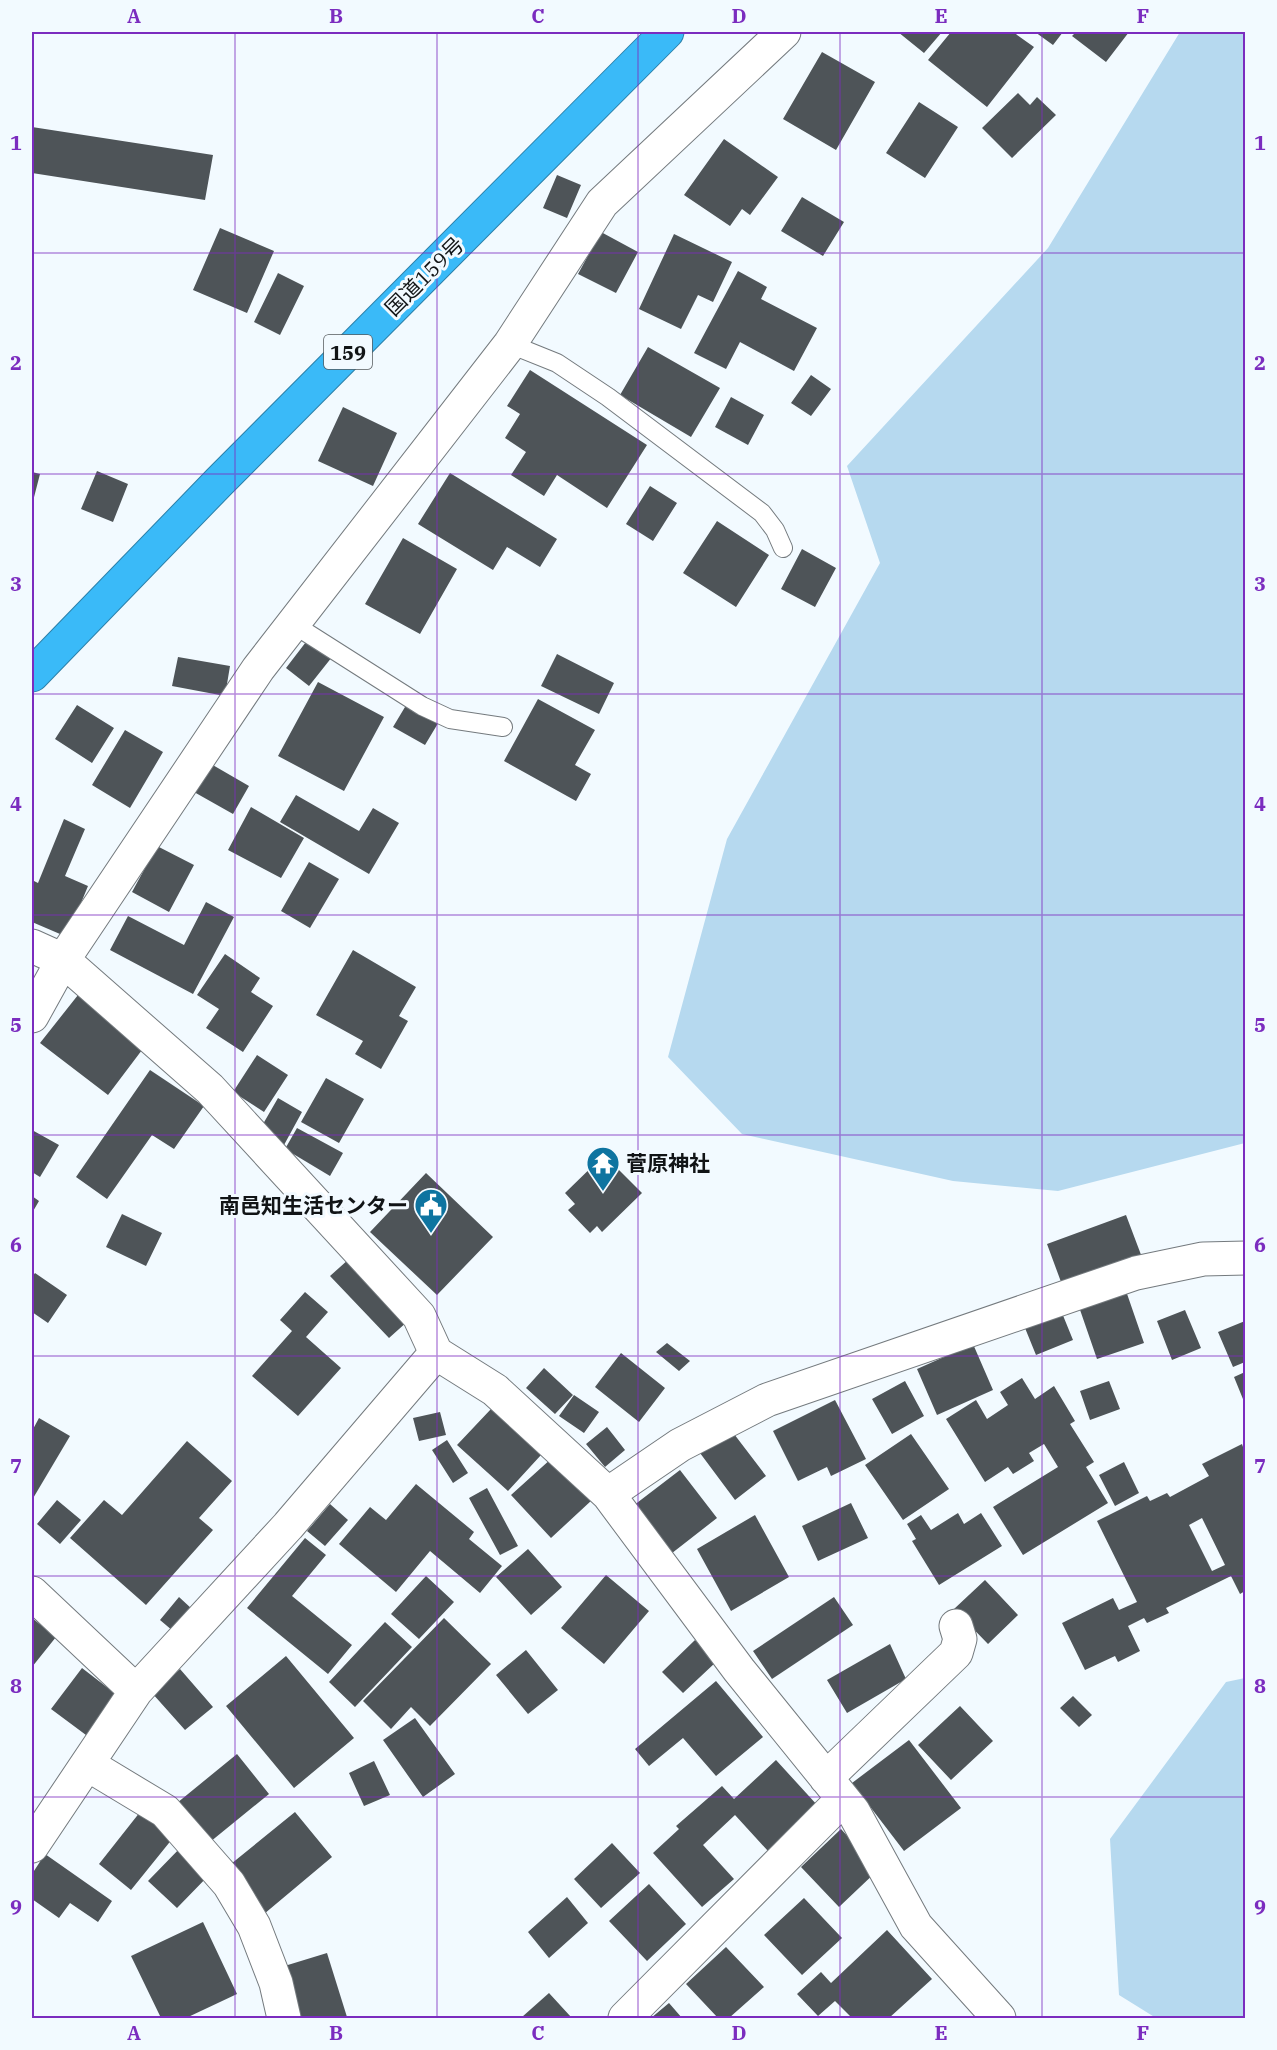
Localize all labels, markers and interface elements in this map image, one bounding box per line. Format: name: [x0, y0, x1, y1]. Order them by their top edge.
text: A: [127, 2, 141, 29]
text: B: [329, 2, 343, 29]
text: C: [531, 2, 545, 29]
text: D: [731, 2, 747, 29]
text: E: [934, 2, 948, 29]
text: F: [1137, 2, 1149, 29]
text: 1: [10, 129, 22, 156]
text: 1: [1254, 129, 1266, 156]
street label: 国道159号: [378, 230, 470, 322]
road number: 159: [324, 335, 372, 369]
text: 2: [10, 349, 22, 376]
text: 2: [1254, 349, 1266, 376]
text: 3: [10, 570, 22, 597]
text: 3: [1254, 570, 1266, 597]
text: 4: [10, 790, 22, 817]
text: 4: [1254, 790, 1266, 817]
text: 5: [10, 1011, 22, 1038]
text: 5: [1254, 1011, 1266, 1038]
temple icon: 菅原神社: [585, 1145, 621, 1192]
place label: 菅原神社: [626, 1149, 710, 1177]
public building icon: 南邑知生活センター: [413, 1187, 449, 1234]
place label: 南邑知生活センター: [219, 1191, 408, 1219]
text: 6: [10, 1231, 22, 1258]
text: 6: [1254, 1231, 1266, 1258]
text: 7: [10, 1452, 22, 1479]
text: 7: [1254, 1452, 1266, 1479]
text: 8: [10, 1672, 22, 1699]
text: 8: [1254, 1672, 1266, 1699]
text: 9: [10, 1893, 22, 1920]
text: 9: [1254, 1893, 1266, 1920]
text: A: [127, 2019, 141, 2046]
text: B: [329, 2019, 343, 2046]
text: C: [531, 2019, 545, 2046]
text: D: [731, 2019, 747, 2046]
text: E: [934, 2019, 948, 2046]
text: F: [1137, 2019, 1149, 2046]

